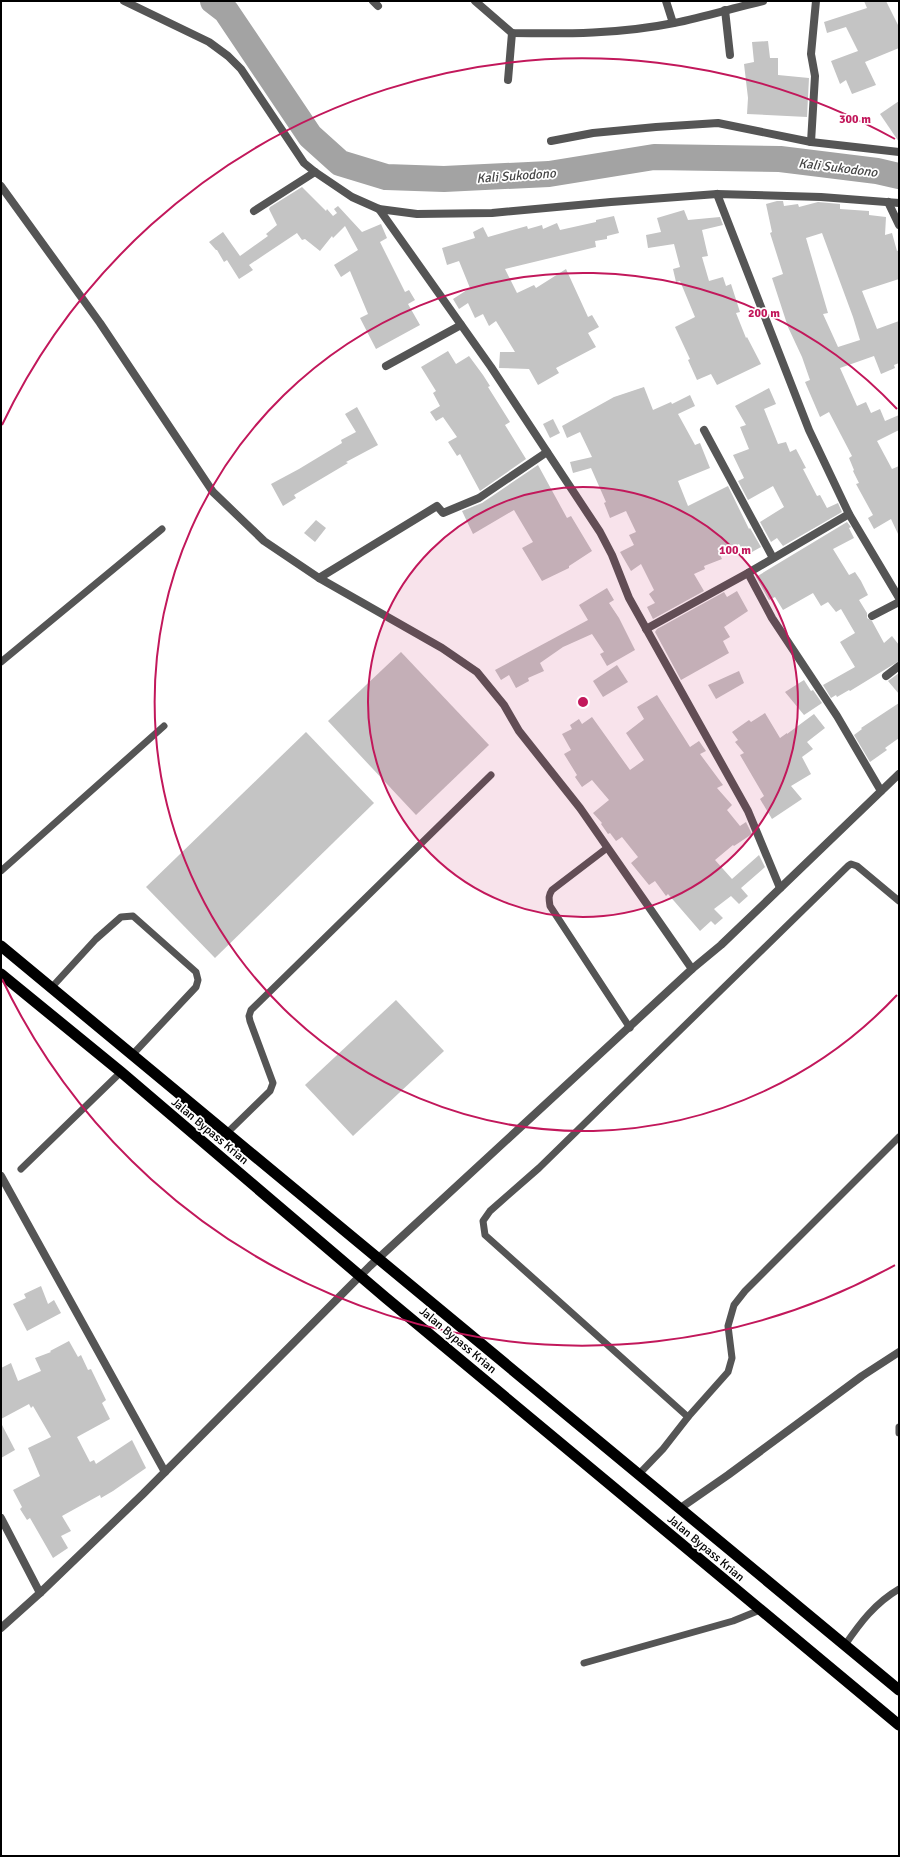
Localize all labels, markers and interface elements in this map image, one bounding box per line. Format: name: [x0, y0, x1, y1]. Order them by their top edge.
text: 300 m: [839, 112, 871, 127]
water label: Kali Sukodono: [798, 155, 879, 181]
water label: Kali Sukodono: [476, 165, 557, 187]
text: 200 m: [748, 306, 780, 321]
text: 100 m: [719, 543, 751, 558]
centre of rings: [576, 695, 590, 709]
street label: Jalan Bypass Krian: [168, 1095, 251, 1168]
street label: Jalan Bypass Krian: [416, 1304, 499, 1377]
street label: Jalan Bypass Krian: [664, 1512, 747, 1585]

